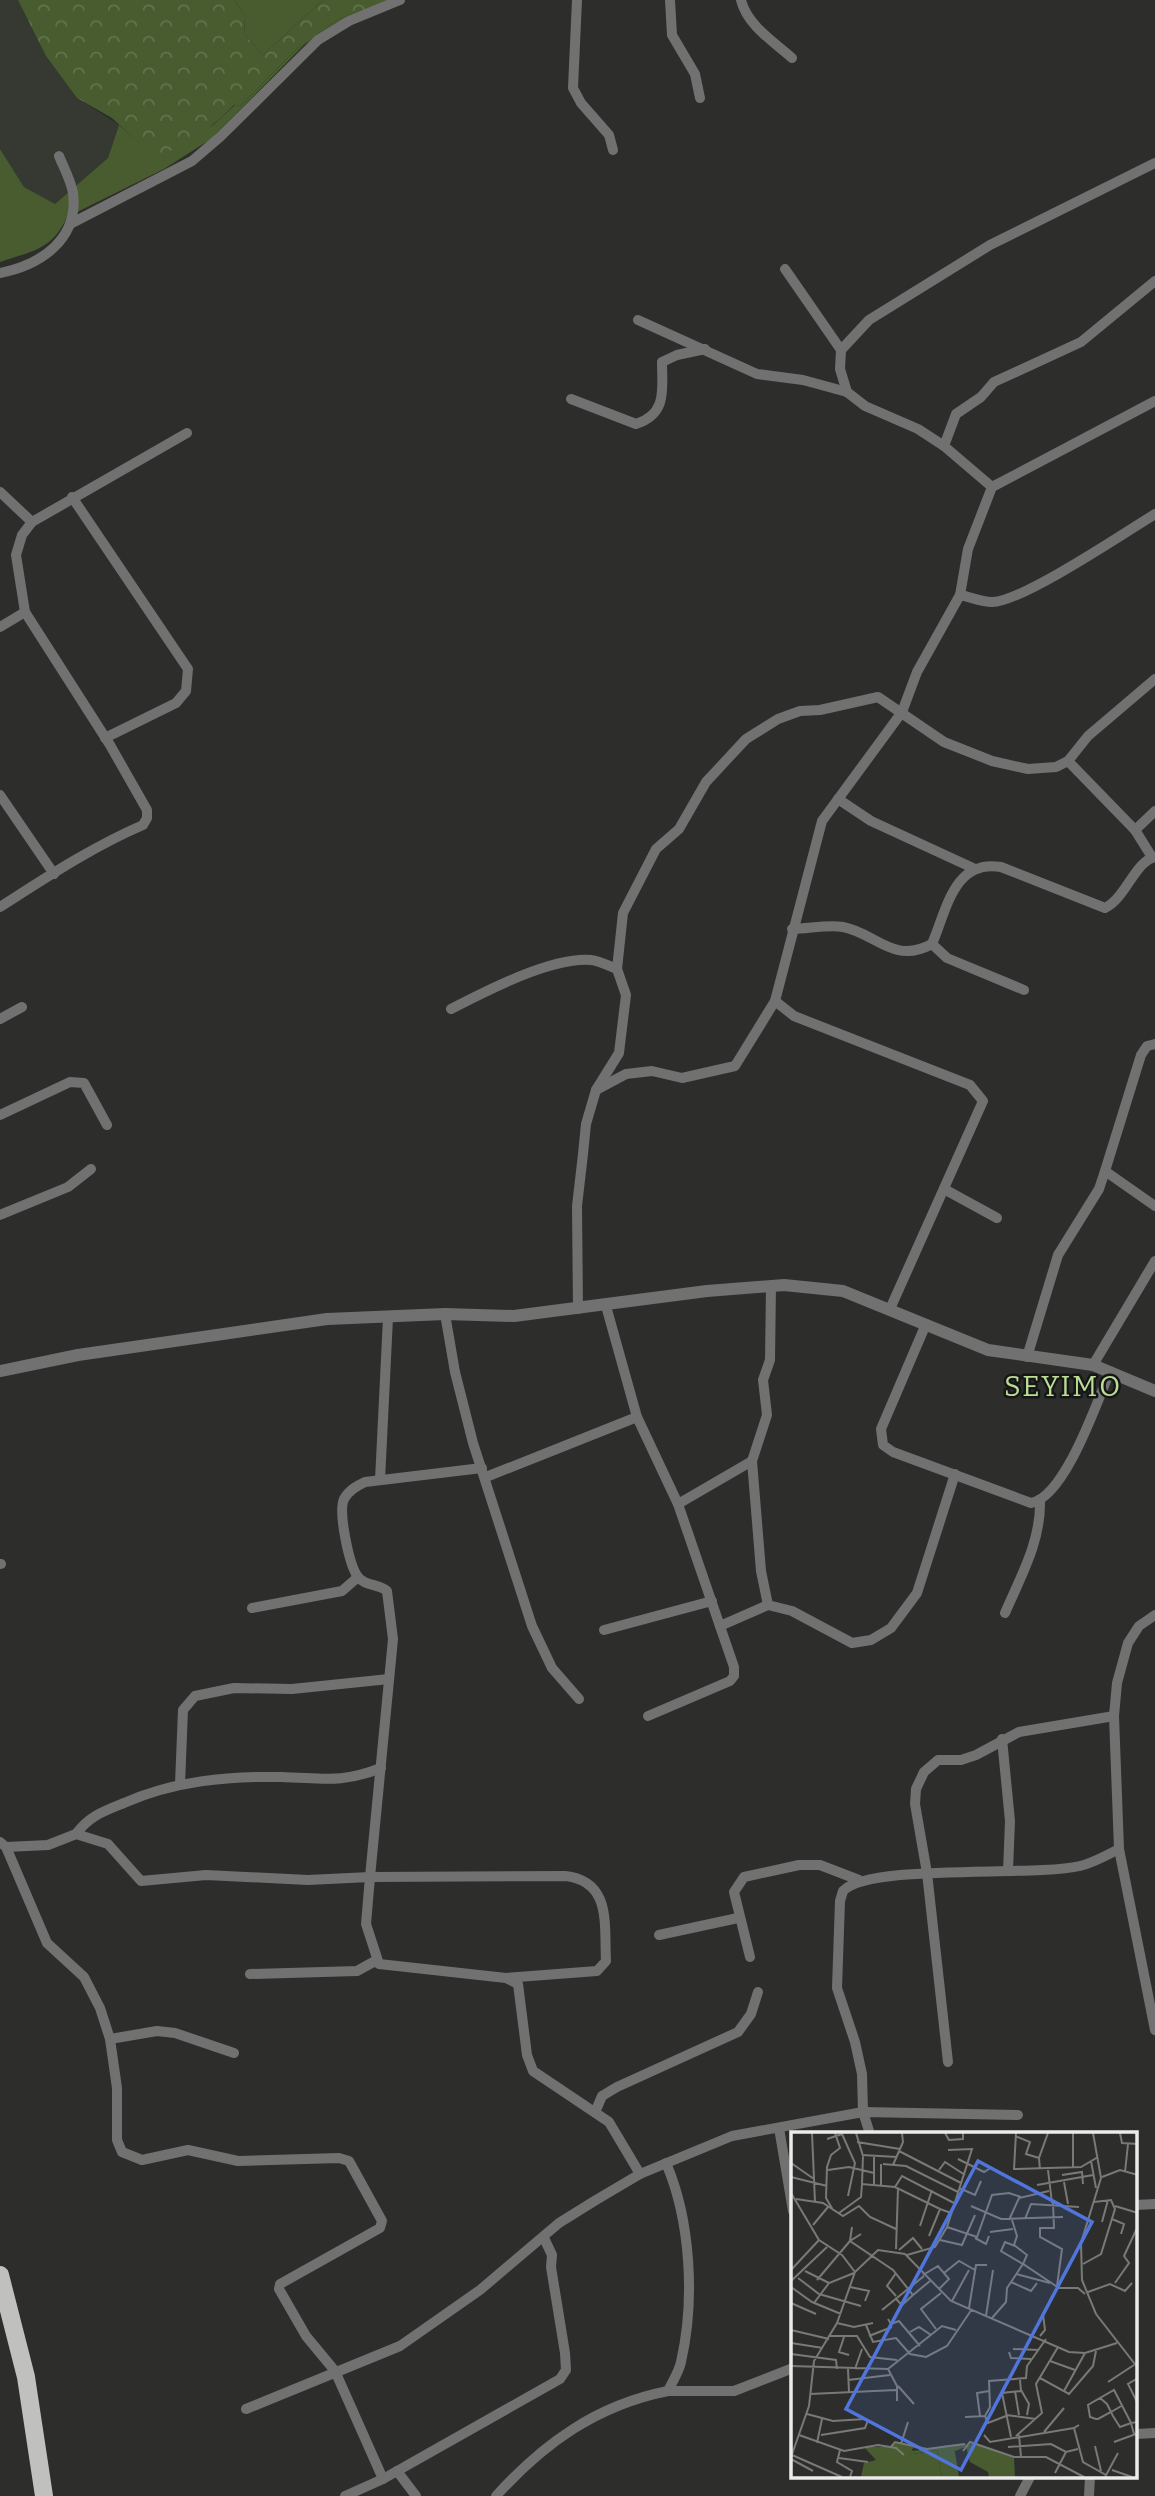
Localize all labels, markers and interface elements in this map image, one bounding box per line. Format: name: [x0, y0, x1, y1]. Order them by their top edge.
district label: SEYIMO: [1004, 1370, 1122, 1403]
inset map: [791, 2132, 1138, 2478]

